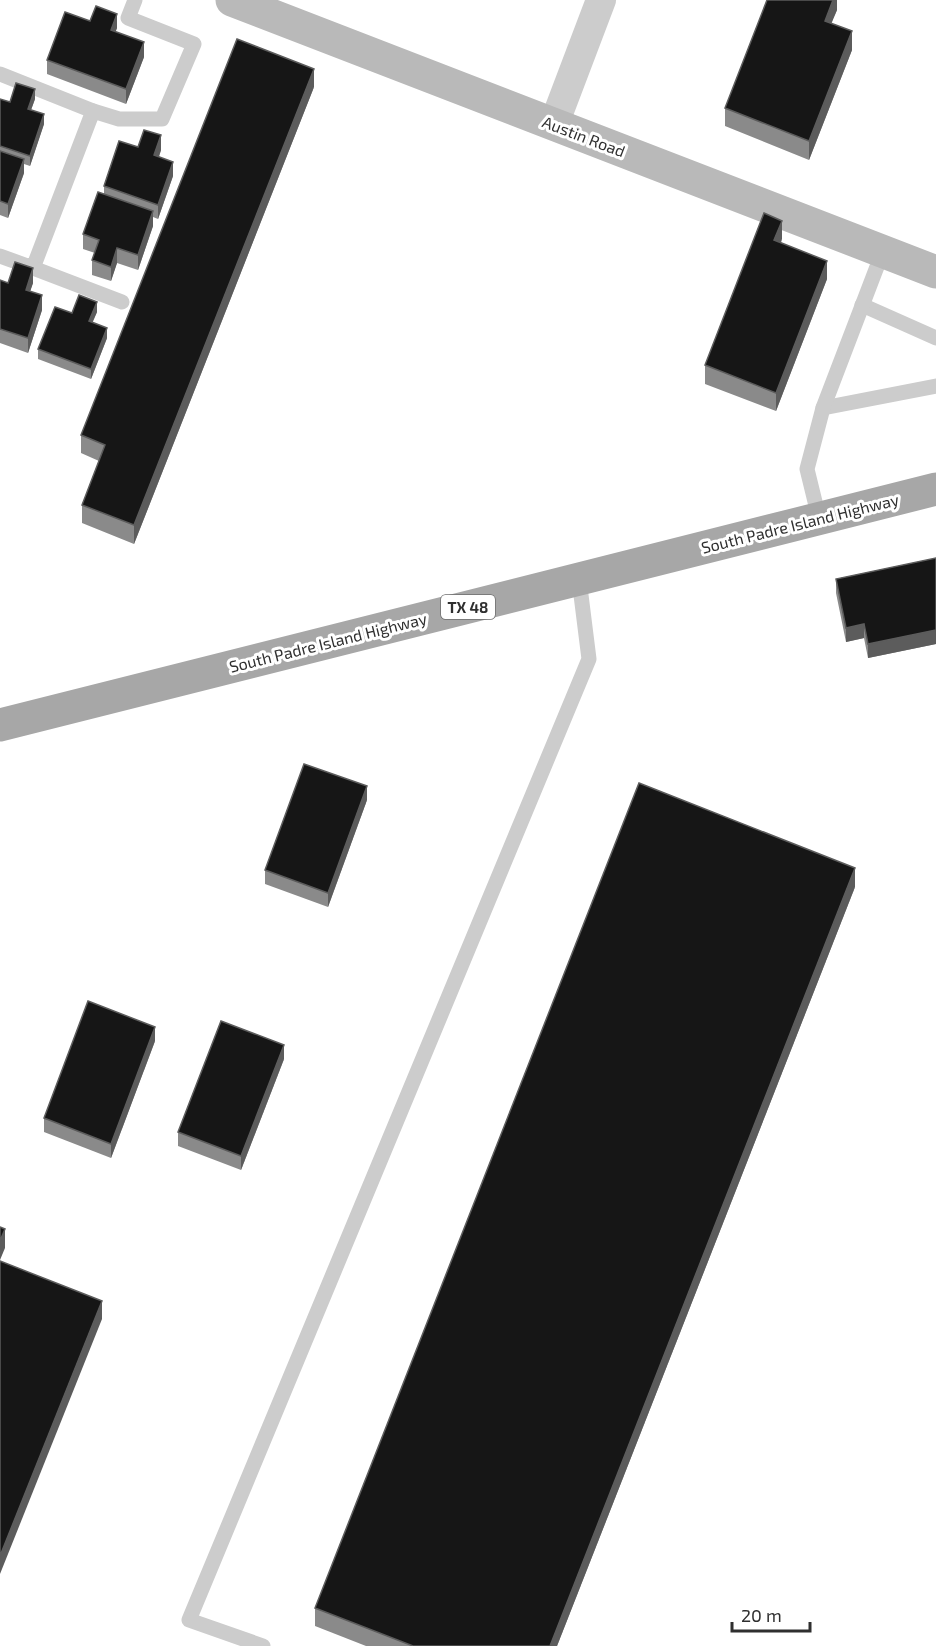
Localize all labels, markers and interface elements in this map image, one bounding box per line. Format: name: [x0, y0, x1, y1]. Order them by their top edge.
street label: Austin Road: [540, 112, 628, 160]
street label: South Padre Island Highway: [699, 489, 901, 557]
road number: TX 48: [441, 595, 495, 619]
street label: South Padre Island Highway: [227, 608, 429, 676]
scale bar: [732, 1595, 810, 1633]
text: 20 m: [741, 1604, 782, 1626]

